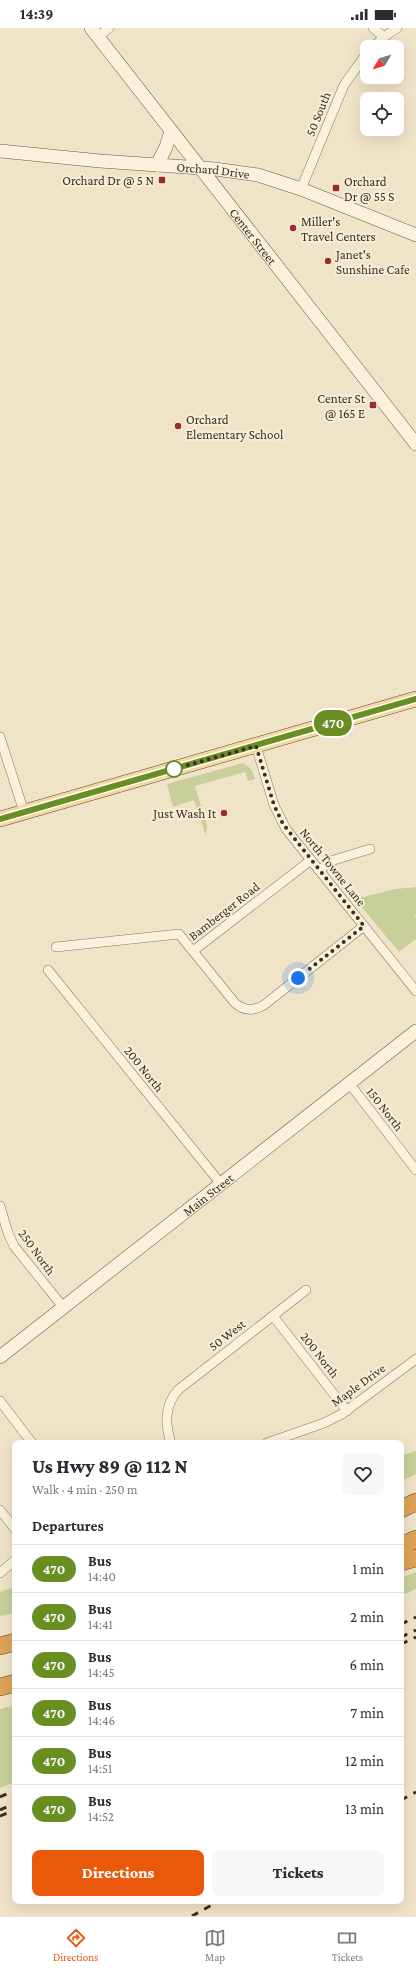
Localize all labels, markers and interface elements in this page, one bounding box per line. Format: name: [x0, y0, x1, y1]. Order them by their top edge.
text: 14:39: [20, 6, 53, 22]
north arrow: [360, 40, 404, 84]
map controls: [360, 40, 404, 136]
street label: 50 South: [302, 90, 334, 138]
button: locate: [360, 92, 404, 136]
street label: Orchard Drive: [176, 159, 251, 181]
place label: Orchard Dr @ 5 N: [62, 173, 154, 188]
place label: Orchard Dr @ 55 S: [344, 174, 394, 204]
marker: Orchard Dr @ 5 N: [157, 175, 167, 185]
marker: Orchard Dr @ 55 S: [331, 183, 341, 193]
street label: Center Street: [227, 205, 281, 268]
place label: Miller's Travel Centers: [301, 214, 376, 244]
marker: Miller's Travel Centers: [288, 223, 298, 233]
place label: Janet's Sunshine Cafe: [335, 247, 410, 277]
marker: Janet's Sunshine Cafe: [323, 256, 333, 266]
place label: Center St @ 165 E: [317, 391, 366, 421]
marker: Center St @ 165 E: [368, 400, 378, 410]
place label: Orchard Elementary School: [186, 412, 284, 442]
marker: Orchard Elementary School: [173, 421, 183, 431]
line badge: 470: [310, 710, 356, 736]
text: 470: [322, 715, 344, 731]
unlabelled marker: [165, 760, 183, 778]
place label: Just Wash It: [152, 806, 217, 821]
marker: Just Wash It: [219, 808, 229, 818]
street label: North Towne Lane: [297, 825, 369, 909]
street label: Bamberger Road: [186, 879, 263, 943]
your location: [288, 968, 308, 988]
street label: 200 North: [121, 1043, 167, 1095]
street label: 150 North: [363, 1084, 407, 1134]
street label: Main Street: [179, 1169, 237, 1219]
street label: 250 North: [15, 1226, 59, 1278]
street label: 50 West: [206, 1316, 249, 1354]
street label: 200 North: [297, 1329, 343, 1381]
street label: Maple Drive: [328, 1360, 388, 1410]
button: heart: [342, 1453, 384, 1495]
text: Us Hwy 89 @ 112 N: [32, 1456, 188, 1477]
text: Walk · 4 min · 250 m: [32, 1482, 137, 1497]
text: Departures: [32, 1518, 104, 1534]
text: Bus: [88, 1553, 111, 1569]
text: 470: [43, 1561, 65, 1577]
text: 1 min: [352, 1561, 384, 1577]
text: 14:40: [88, 1569, 116, 1584]
text: Bus: [88, 1601, 111, 1617]
text: 470: [43, 1609, 65, 1625]
text: 2 min: [350, 1609, 384, 1625]
text: 14:41: [88, 1617, 113, 1632]
text: Bus: [88, 1649, 111, 1665]
text: 470: [43, 1657, 65, 1673]
text: 6 min: [350, 1657, 384, 1673]
text: 14:45: [88, 1665, 115, 1680]
text: Bus: [88, 1697, 111, 1713]
text: 470: [43, 1705, 65, 1721]
text: 7 min: [350, 1705, 384, 1721]
text: 14:46: [88, 1713, 115, 1728]
text: Bus: [88, 1745, 111, 1761]
text: 470: [43, 1753, 65, 1769]
text: 12 min: [345, 1753, 384, 1769]
text: 14:51: [88, 1761, 112, 1776]
text: Bus: [88, 1793, 111, 1809]
text: 470: [43, 1801, 65, 1817]
text: 13 min: [345, 1801, 384, 1817]
text: 14:52: [88, 1809, 114, 1824]
button: Directions: [32, 1850, 204, 1896]
button: Tickets: [212, 1850, 384, 1896]
tab: Directions: [53, 1927, 98, 1963]
tab: Map: [204, 1927, 226, 1963]
tab: Tickets: [332, 1927, 363, 1963]

